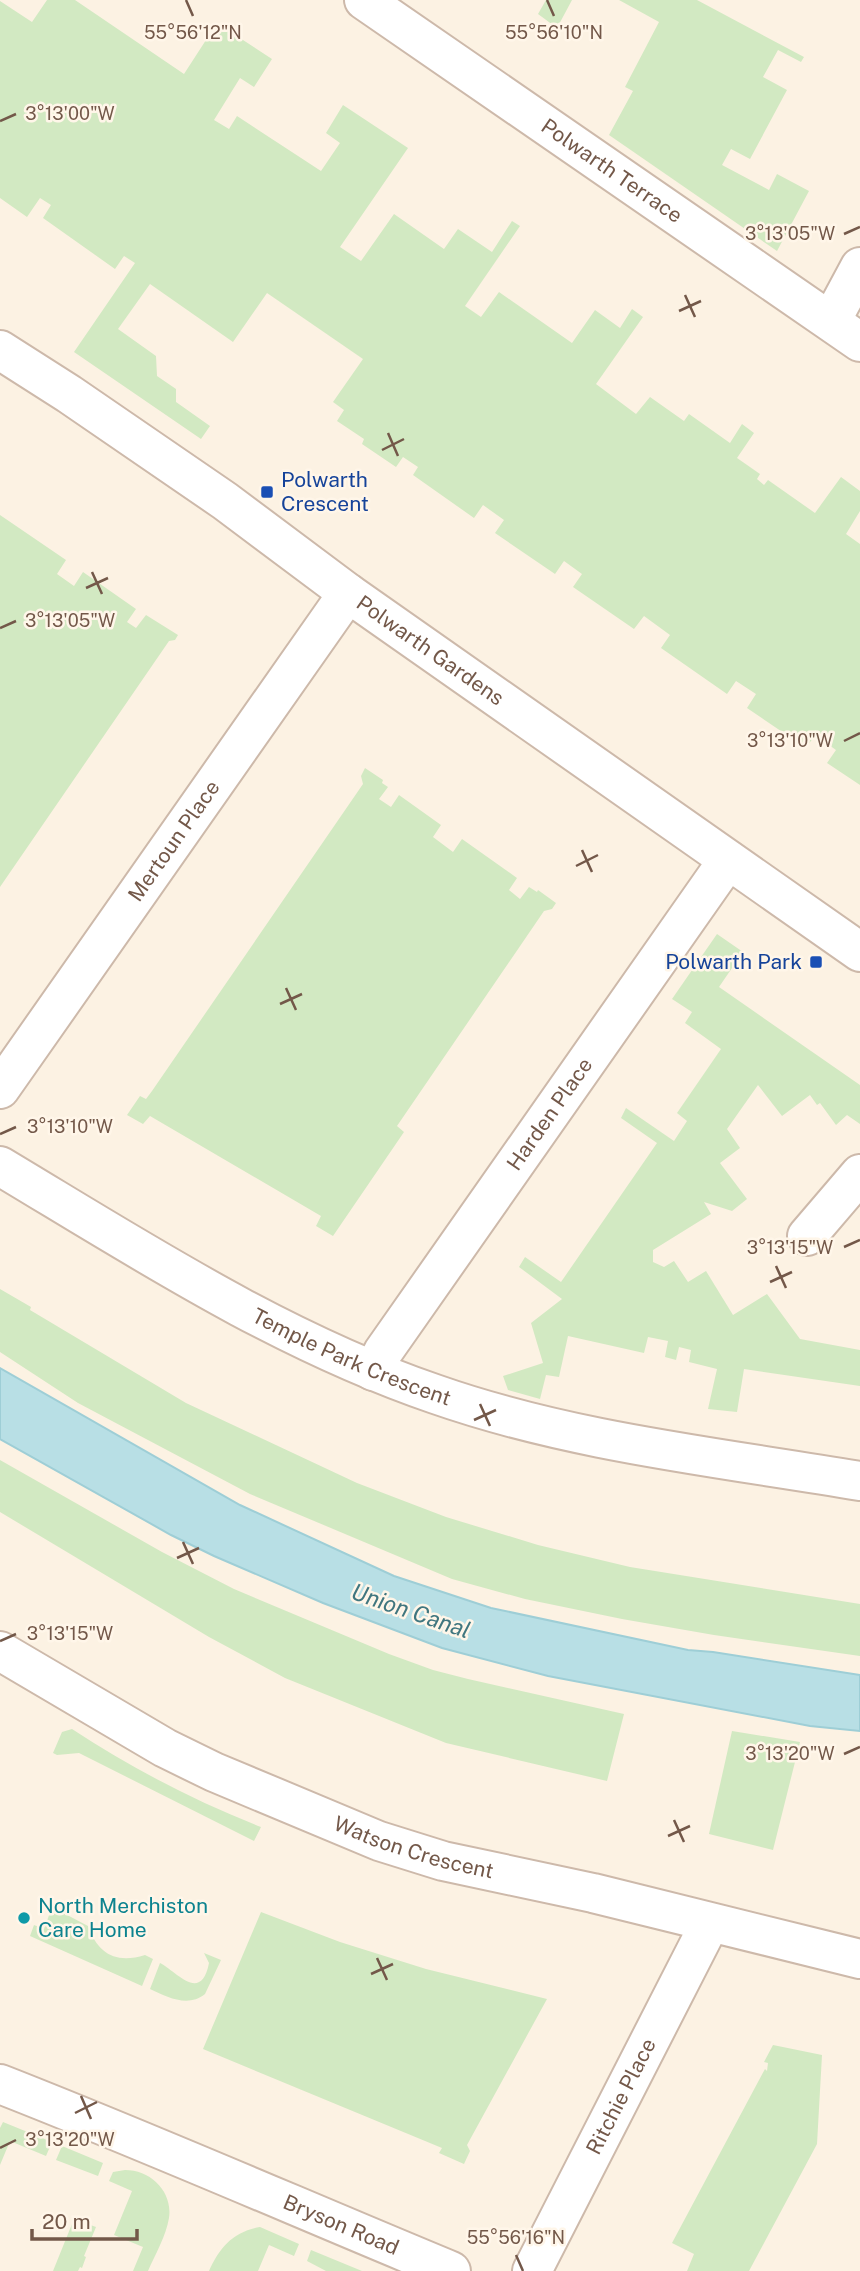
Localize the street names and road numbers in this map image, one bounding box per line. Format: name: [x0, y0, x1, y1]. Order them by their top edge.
street label: Polwarth Terrace: [537, 113, 688, 228]
street label: Polwarth Gardens: [352, 590, 509, 710]
street label: Mertoun Place: [123, 775, 225, 906]
street label: Harden Place: [501, 1053, 597, 1175]
street label: Temple Park Crescent: [248, 1303, 454, 1411]
street label: Watson Crescent: [330, 1811, 496, 1883]
street label: Ritchie Place: [581, 2034, 661, 2159]
street label: Bryson Road: [280, 2189, 403, 2260]

